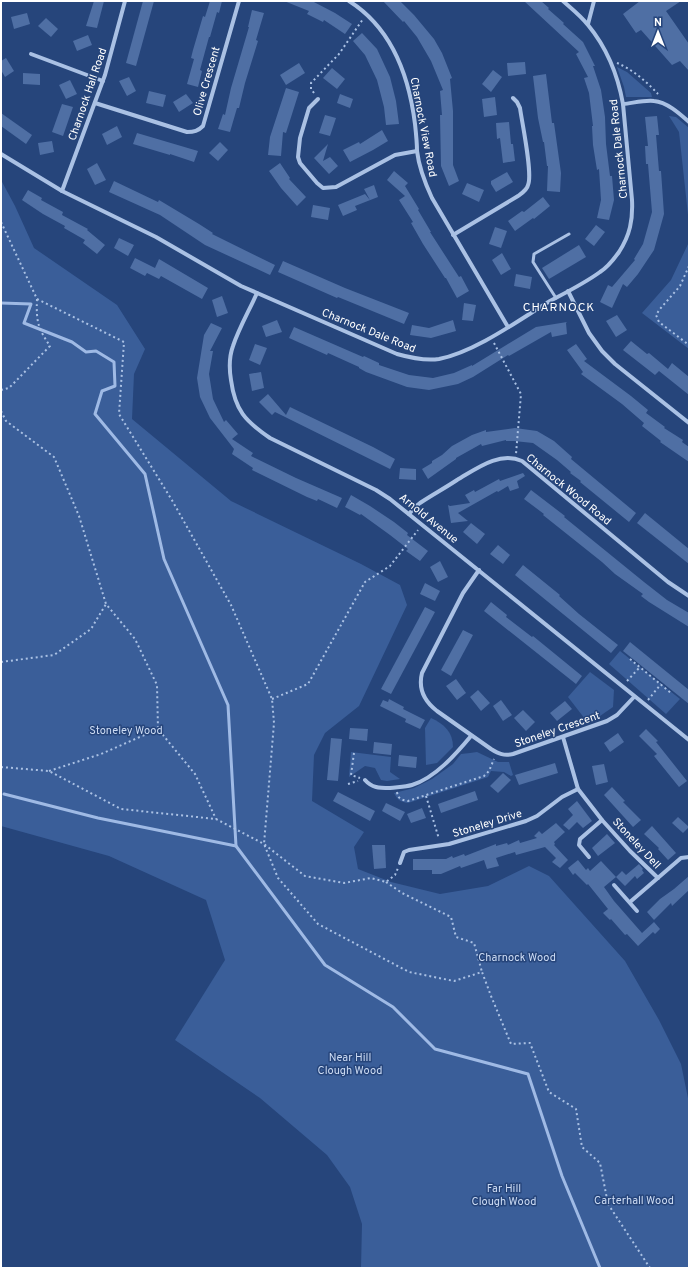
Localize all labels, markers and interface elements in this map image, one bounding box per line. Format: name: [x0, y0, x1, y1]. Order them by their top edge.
north arrow: [638, 12, 678, 52]
text: N: [654, 16, 662, 30]
street label: Olive Crescent: [190, 45, 224, 118]
street label: Charnock Hall Road: [66, 46, 110, 143]
street label: Charnock View Road: [406, 76, 440, 178]
street label: Charnock Dale Road: [607, 98, 631, 199]
district label: CHARNOCK: [523, 300, 595, 316]
street label: Charnock Dale Road: [320, 306, 418, 356]
street label: Charnock Wood Road: [523, 451, 614, 529]
street label: Arnold Avenue: [396, 491, 461, 547]
street label: Stoneley Crescent: [513, 709, 602, 751]
park label: Stoneley Wood: [89, 724, 163, 738]
street label: Stoneley Drive: [451, 807, 524, 841]
street label: Stoneley Dell: [609, 815, 664, 872]
park label: Charnock Wood: [478, 951, 556, 965]
park label: Near Hill Clough Wood: [318, 1051, 382, 1078]
park label: Far Hill Clough Wood: [472, 1182, 536, 1209]
park label: Carterhall Wood: [594, 1194, 674, 1208]

